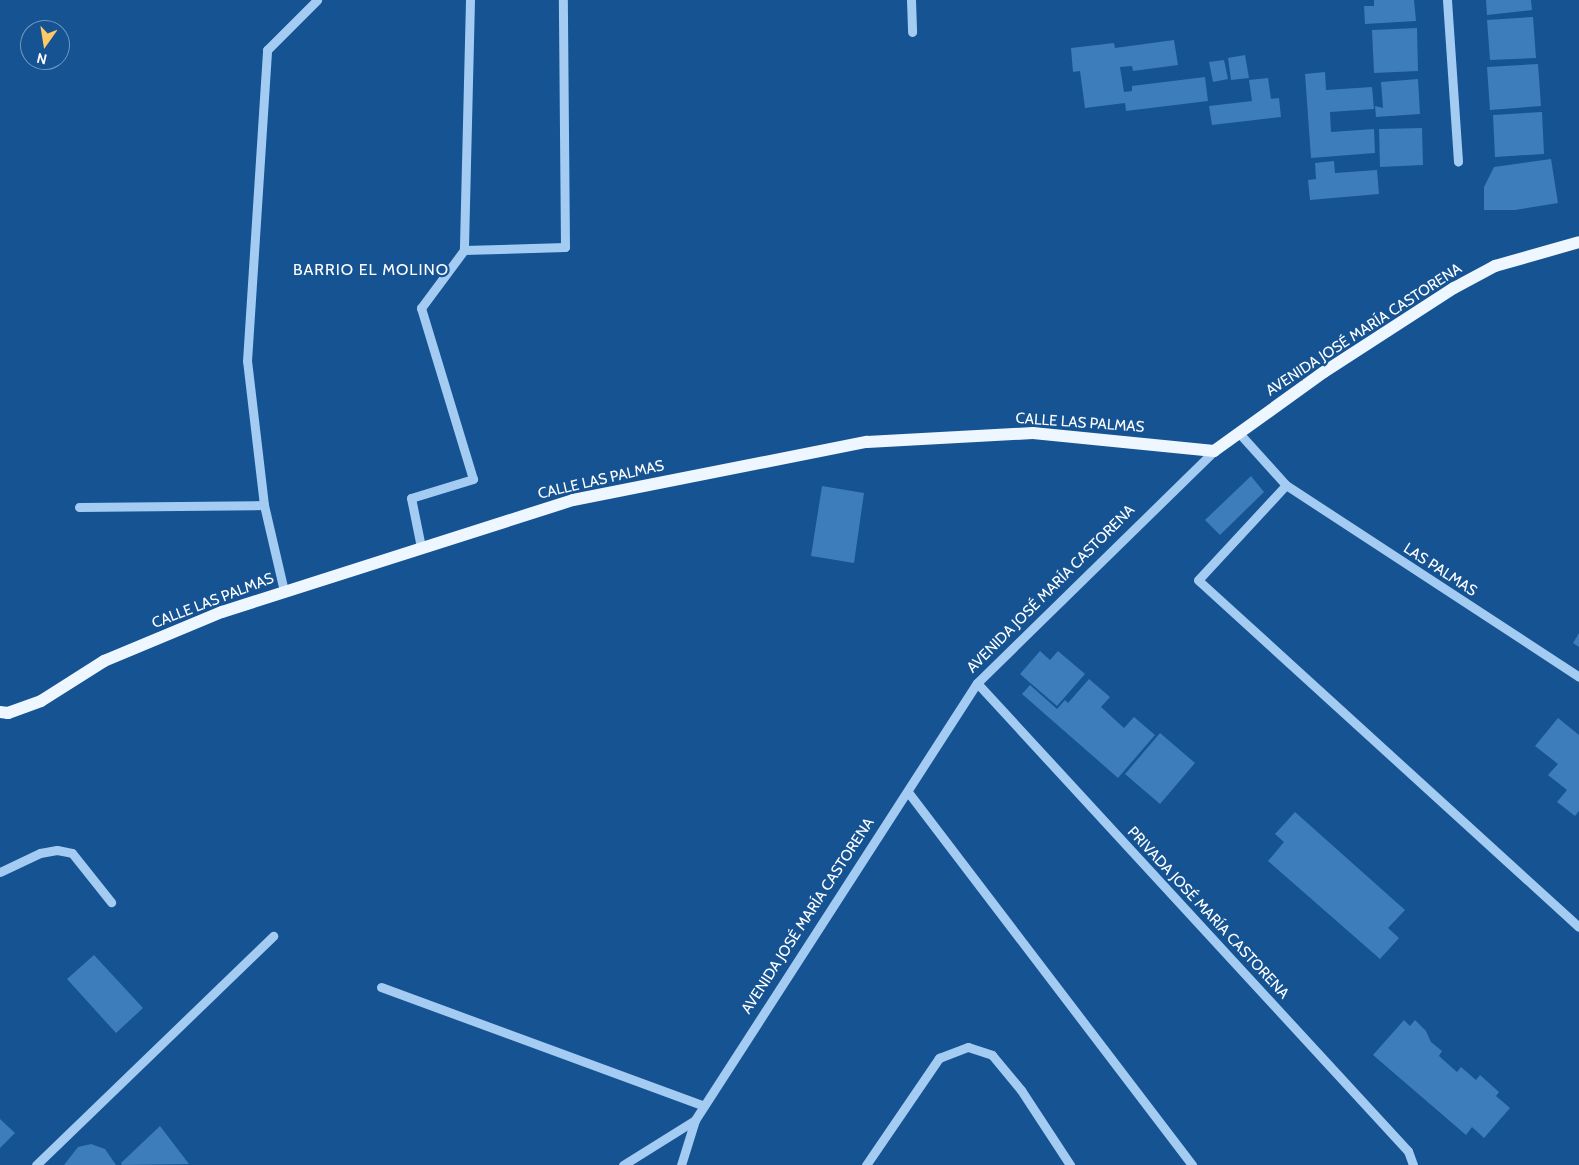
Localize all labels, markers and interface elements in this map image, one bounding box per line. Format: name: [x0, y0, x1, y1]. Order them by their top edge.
north arrow: [20, 20, 70, 70]
text: N: [35, 49, 49, 69]
district label: BARRIO EL MOLINO: [291, 260, 451, 280]
street label: AVENIDA JOSÉ MARÍA CASTORENA: [1263, 260, 1465, 400]
street label: CALLE LAS PALMAS: [1015, 410, 1145, 436]
street label: CALLE LAS PALMAS: [536, 457, 666, 503]
street label: AVENIDA JOSÉ MARÍA CASTORENA: [963, 501, 1139, 677]
street label: LAS PALMAS: [1400, 540, 1480, 600]
street label: CALLE LAS PALMAS: [150, 569, 276, 633]
street label: AVENIDA JOSÉ MARÍA CASTORENA: [738, 815, 878, 1017]
street label: PRIVADA JOSÉ MARÍA CASTORENA: [1123, 823, 1293, 1003]

